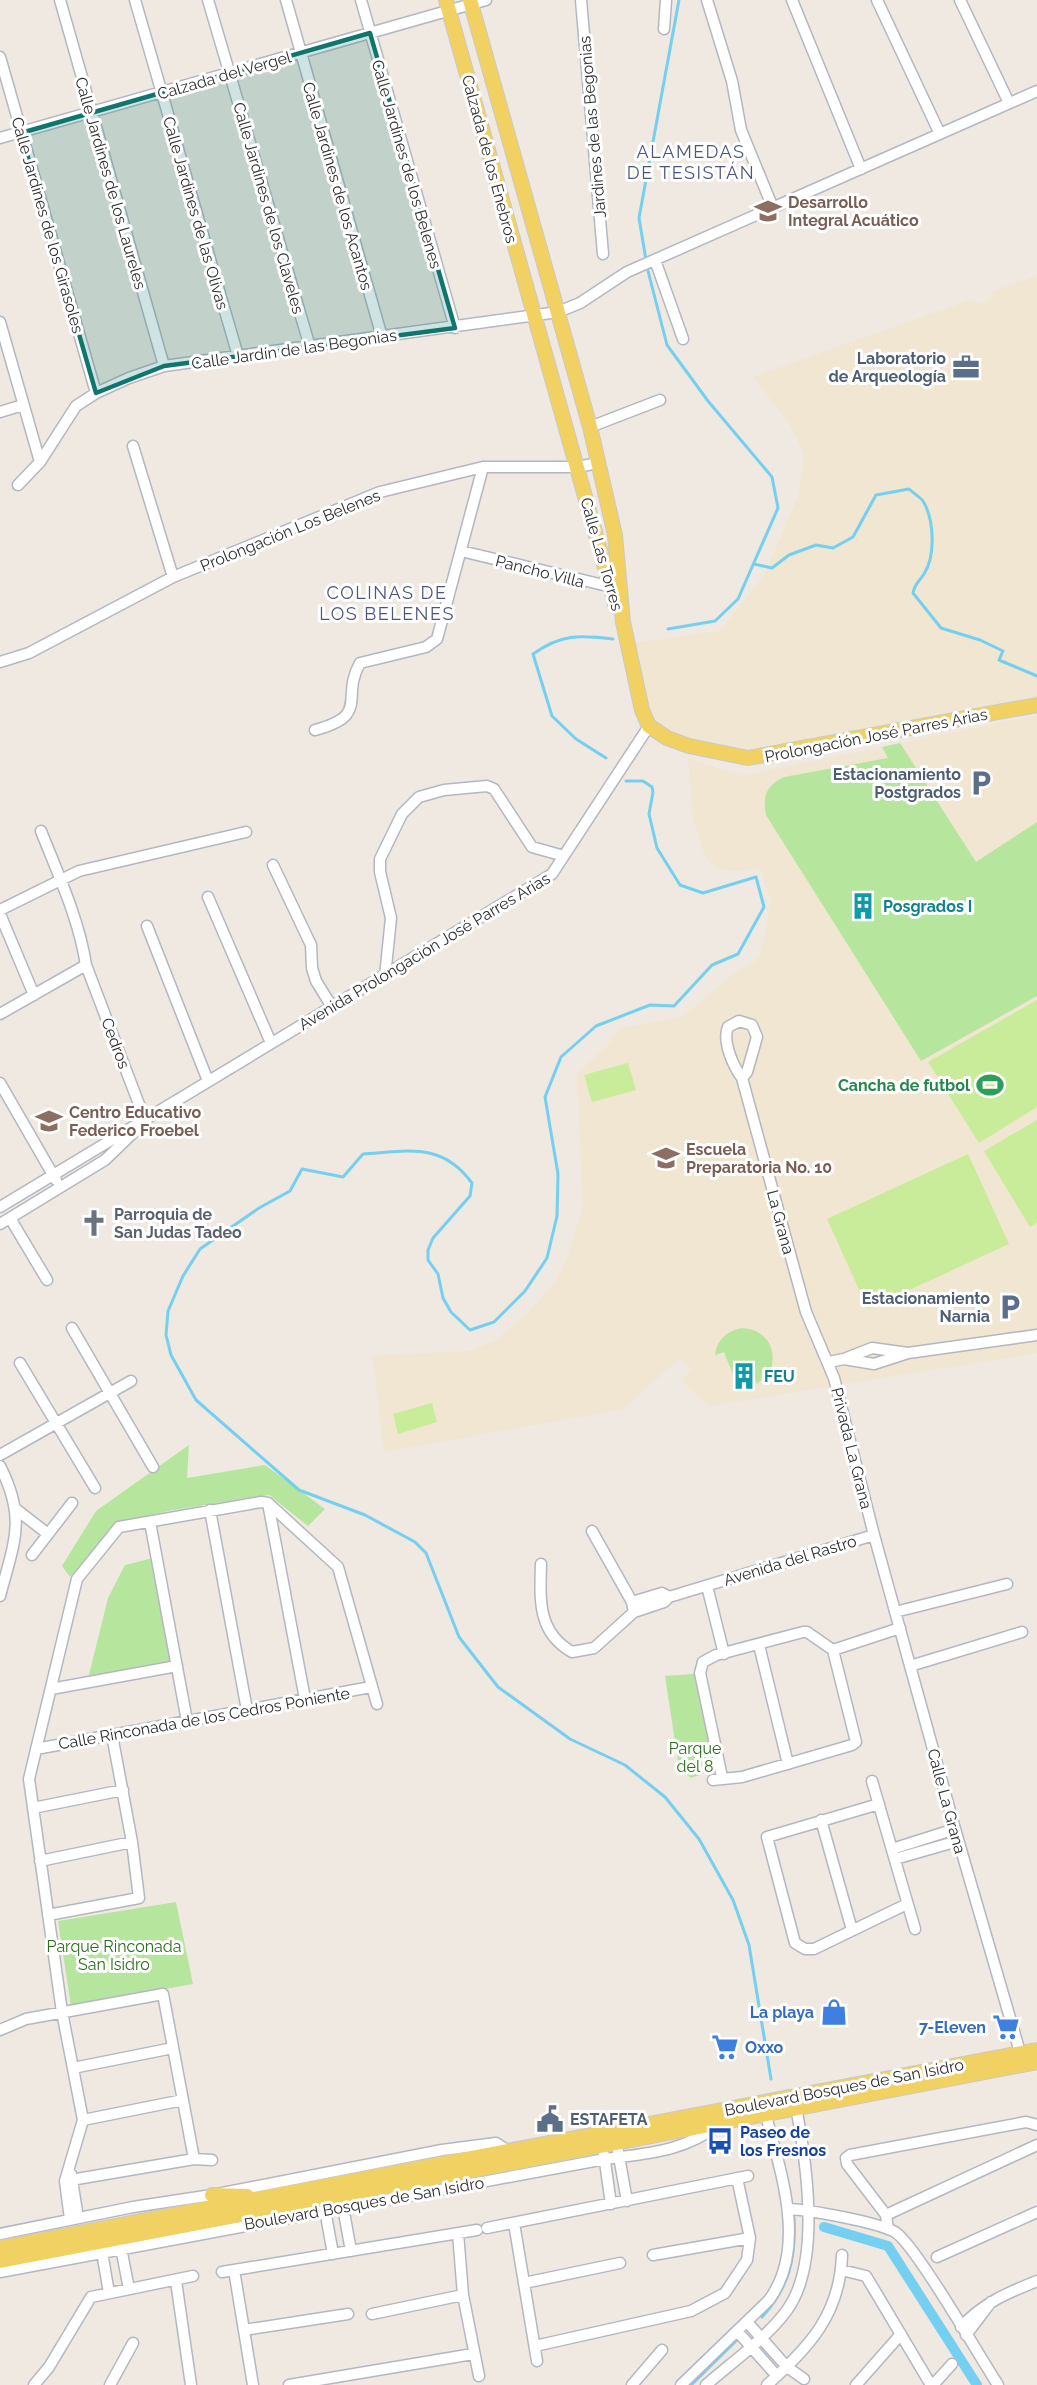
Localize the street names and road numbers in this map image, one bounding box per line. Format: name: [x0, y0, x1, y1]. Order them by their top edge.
street label: Jardines de las Begonias: [575, 35, 610, 219]
street label: Calzada del Vergel: [155, 47, 294, 104]
street label: Calle Jardines de los Belenes: [368, 57, 446, 271]
street label: Calzada de los Enebros: [458, 73, 521, 246]
street label: Calle Jardines de los Laureles: [71, 75, 150, 292]
street label: Calle Jardines de los Acantos: [299, 80, 376, 293]
street label: Calle Jardines de los Claveles: [229, 100, 308, 316]
street label: Calle Jardines de las Olivas: [159, 114, 232, 312]
street label: Calle Jardines de los Girasoles: [7, 115, 88, 336]
street label: Calle Jardín de las Begonias: [190, 326, 398, 373]
street label: Prolongación Los Belenes: [197, 485, 383, 575]
street label: Calle Las Torres: [576, 495, 627, 613]
street label: Pancho Villa: [494, 551, 586, 592]
street label: Prolongación José Parres Arias: [763, 705, 989, 766]
street label: Avenida Prolongación José Parres Arias: [295, 869, 554, 1034]
street label: Cedros: [97, 1015, 134, 1072]
street label: La Grana: [763, 1188, 798, 1256]
street label: Privada La Grana: [827, 1385, 876, 1511]
street label: Avenida del Rastro: [721, 1531, 859, 1590]
street label: Calle Rinconada de los Cedros Poniente: [57, 1683, 351, 1754]
street label: Calle La Grana: [923, 1747, 970, 1856]
street label: Boulevard Bosques de San Isidro: [723, 2055, 965, 2120]
street label: Boulevard Bosques de San Isidro: [243, 2173, 486, 2234]

